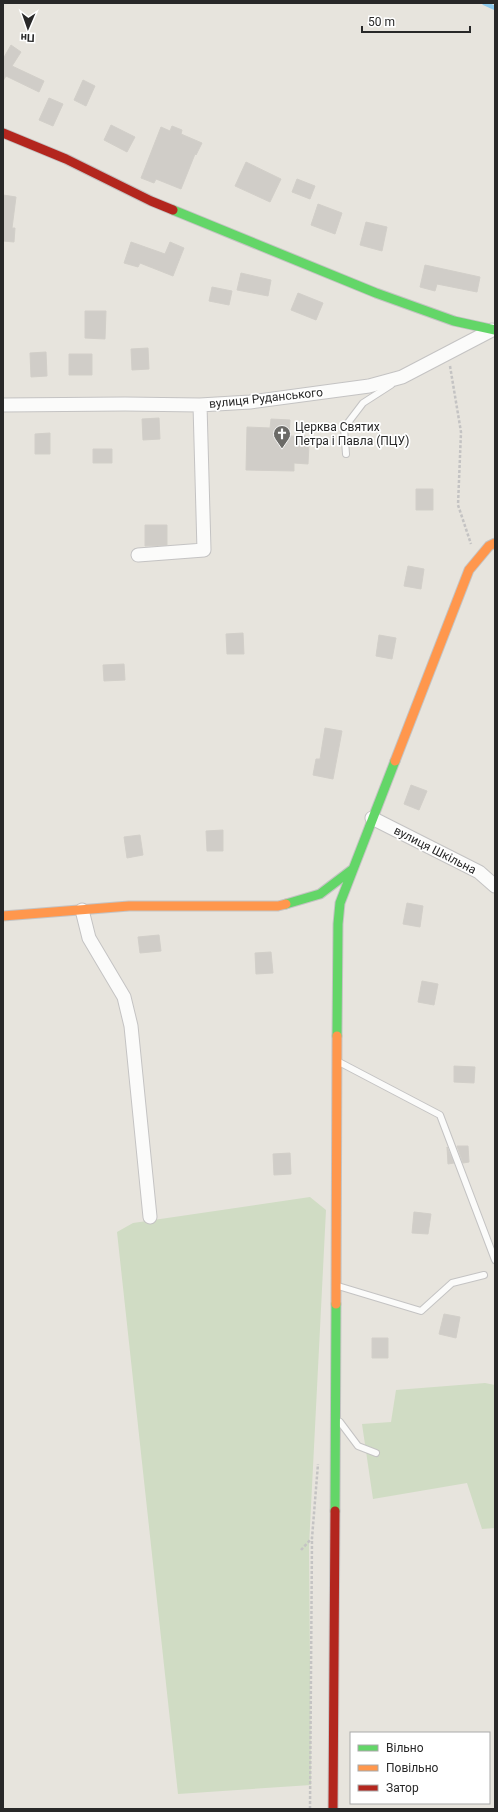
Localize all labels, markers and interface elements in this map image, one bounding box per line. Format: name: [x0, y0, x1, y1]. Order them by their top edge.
north arrow: [8, 8, 48, 48]
scale bar: [362, 8, 470, 34]
text: 50 m: [368, 15, 395, 29]
text: Пн: [20, 31, 35, 44]
street label: вулиця Руданського: [208, 385, 324, 411]
place label: Церква Святих Петра і Павла (ПЦУ): [295, 420, 409, 448]
church icon: Церква Святих Петра і Павла (ПЦУ): [272, 424, 292, 449]
street label: вулиця Шкільна: [392, 823, 478, 877]
legend: [350, 1732, 490, 1804]
text: Вільно: [386, 1741, 424, 1755]
text: Повільно: [386, 1761, 439, 1775]
text: Затор: [386, 1781, 419, 1795]

